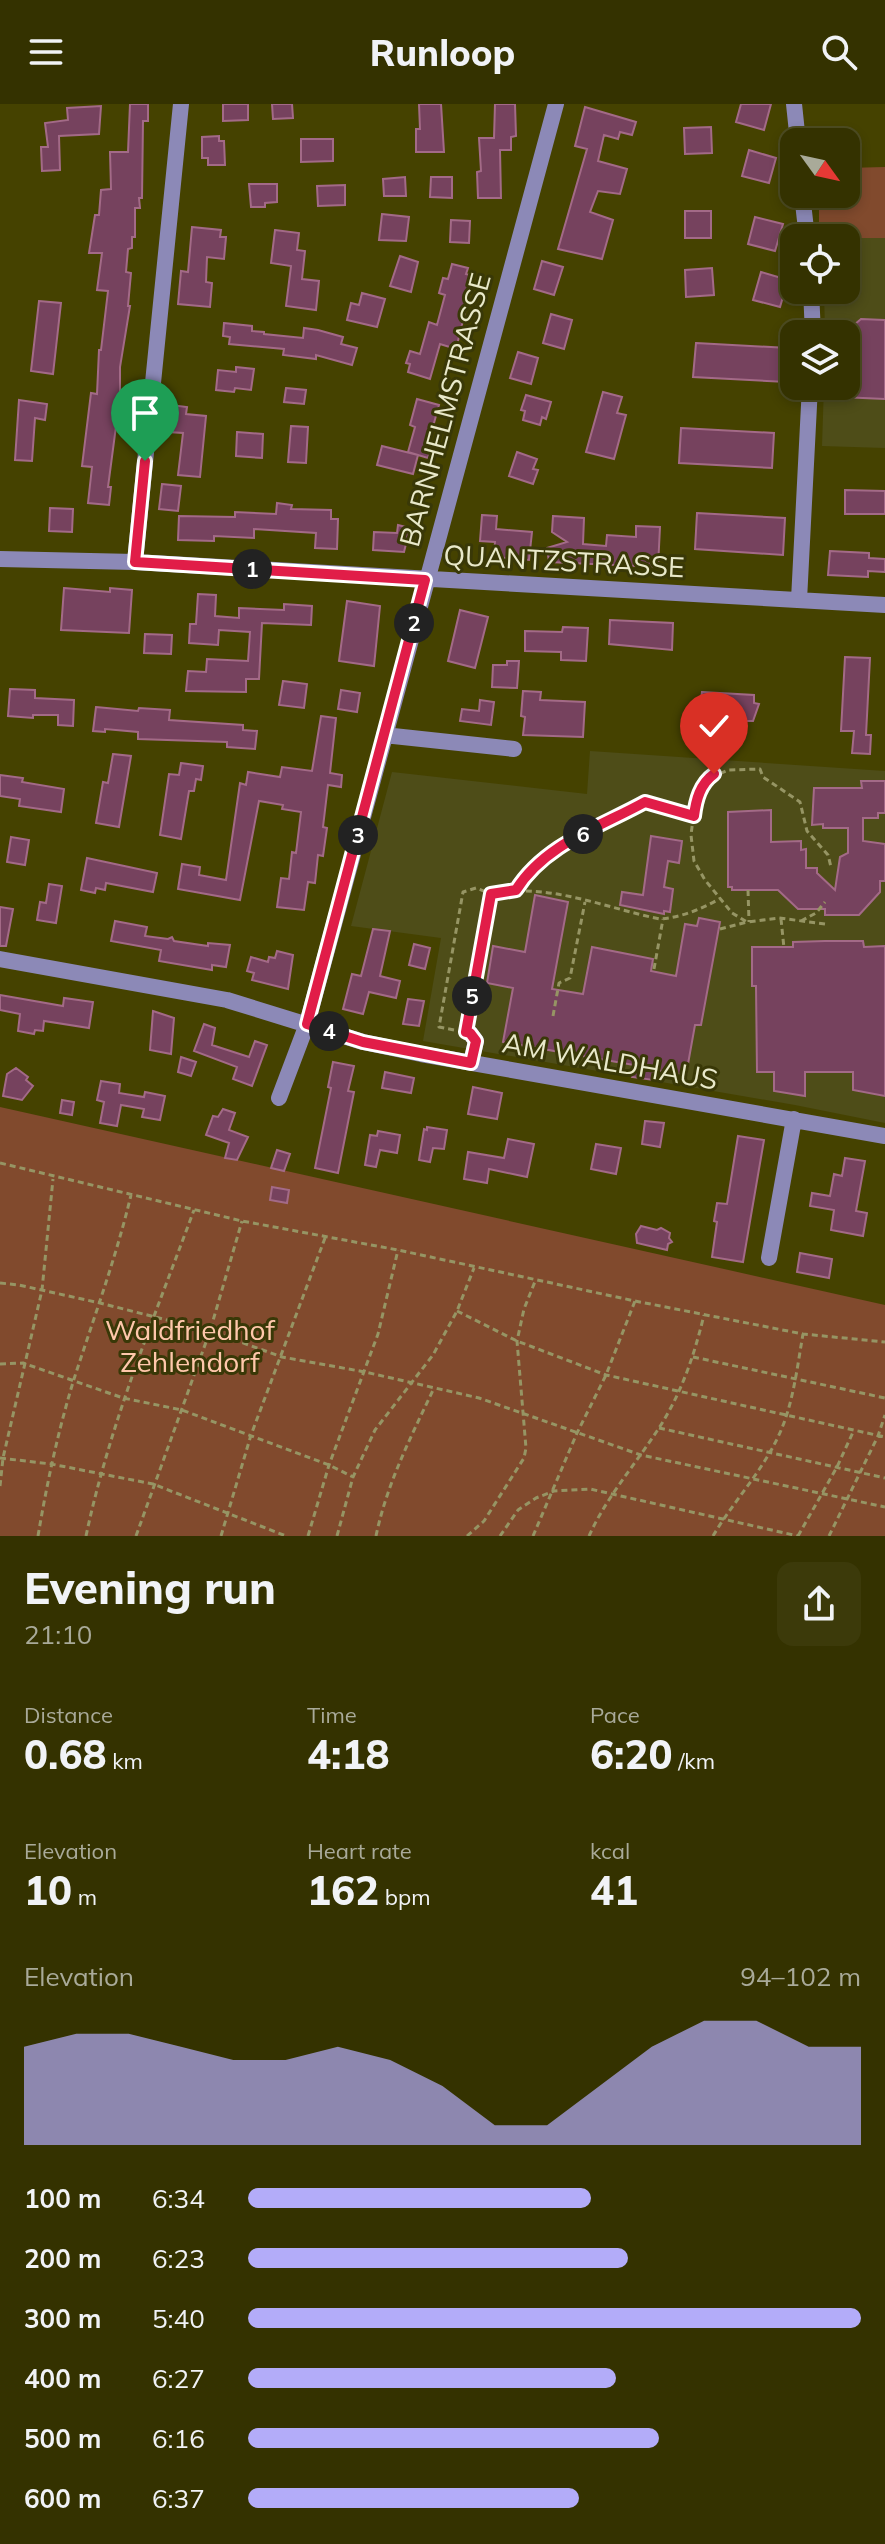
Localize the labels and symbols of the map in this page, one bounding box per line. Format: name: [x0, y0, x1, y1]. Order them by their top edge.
north arrow: [780, 128, 860, 208]
street label: BARNHELMSTRASSE: [391, 269, 498, 550]
pin: [111, 379, 179, 461]
street label: QUANTZSTRASSE: [443, 537, 686, 584]
pin: 1: [232, 549, 272, 589]
pin: 2: [394, 603, 434, 643]
pin: [680, 692, 748, 774]
pin: 6: [563, 814, 603, 854]
pin: 3: [338, 815, 378, 855]
pin: 5: [452, 976, 492, 1016]
pin: 4: [309, 1011, 349, 1051]
street label: AM WALDHAUS: [500, 1024, 720, 1097]
park label: Waldfriedhof Zehlendorf: [105, 1312, 275, 1379]

